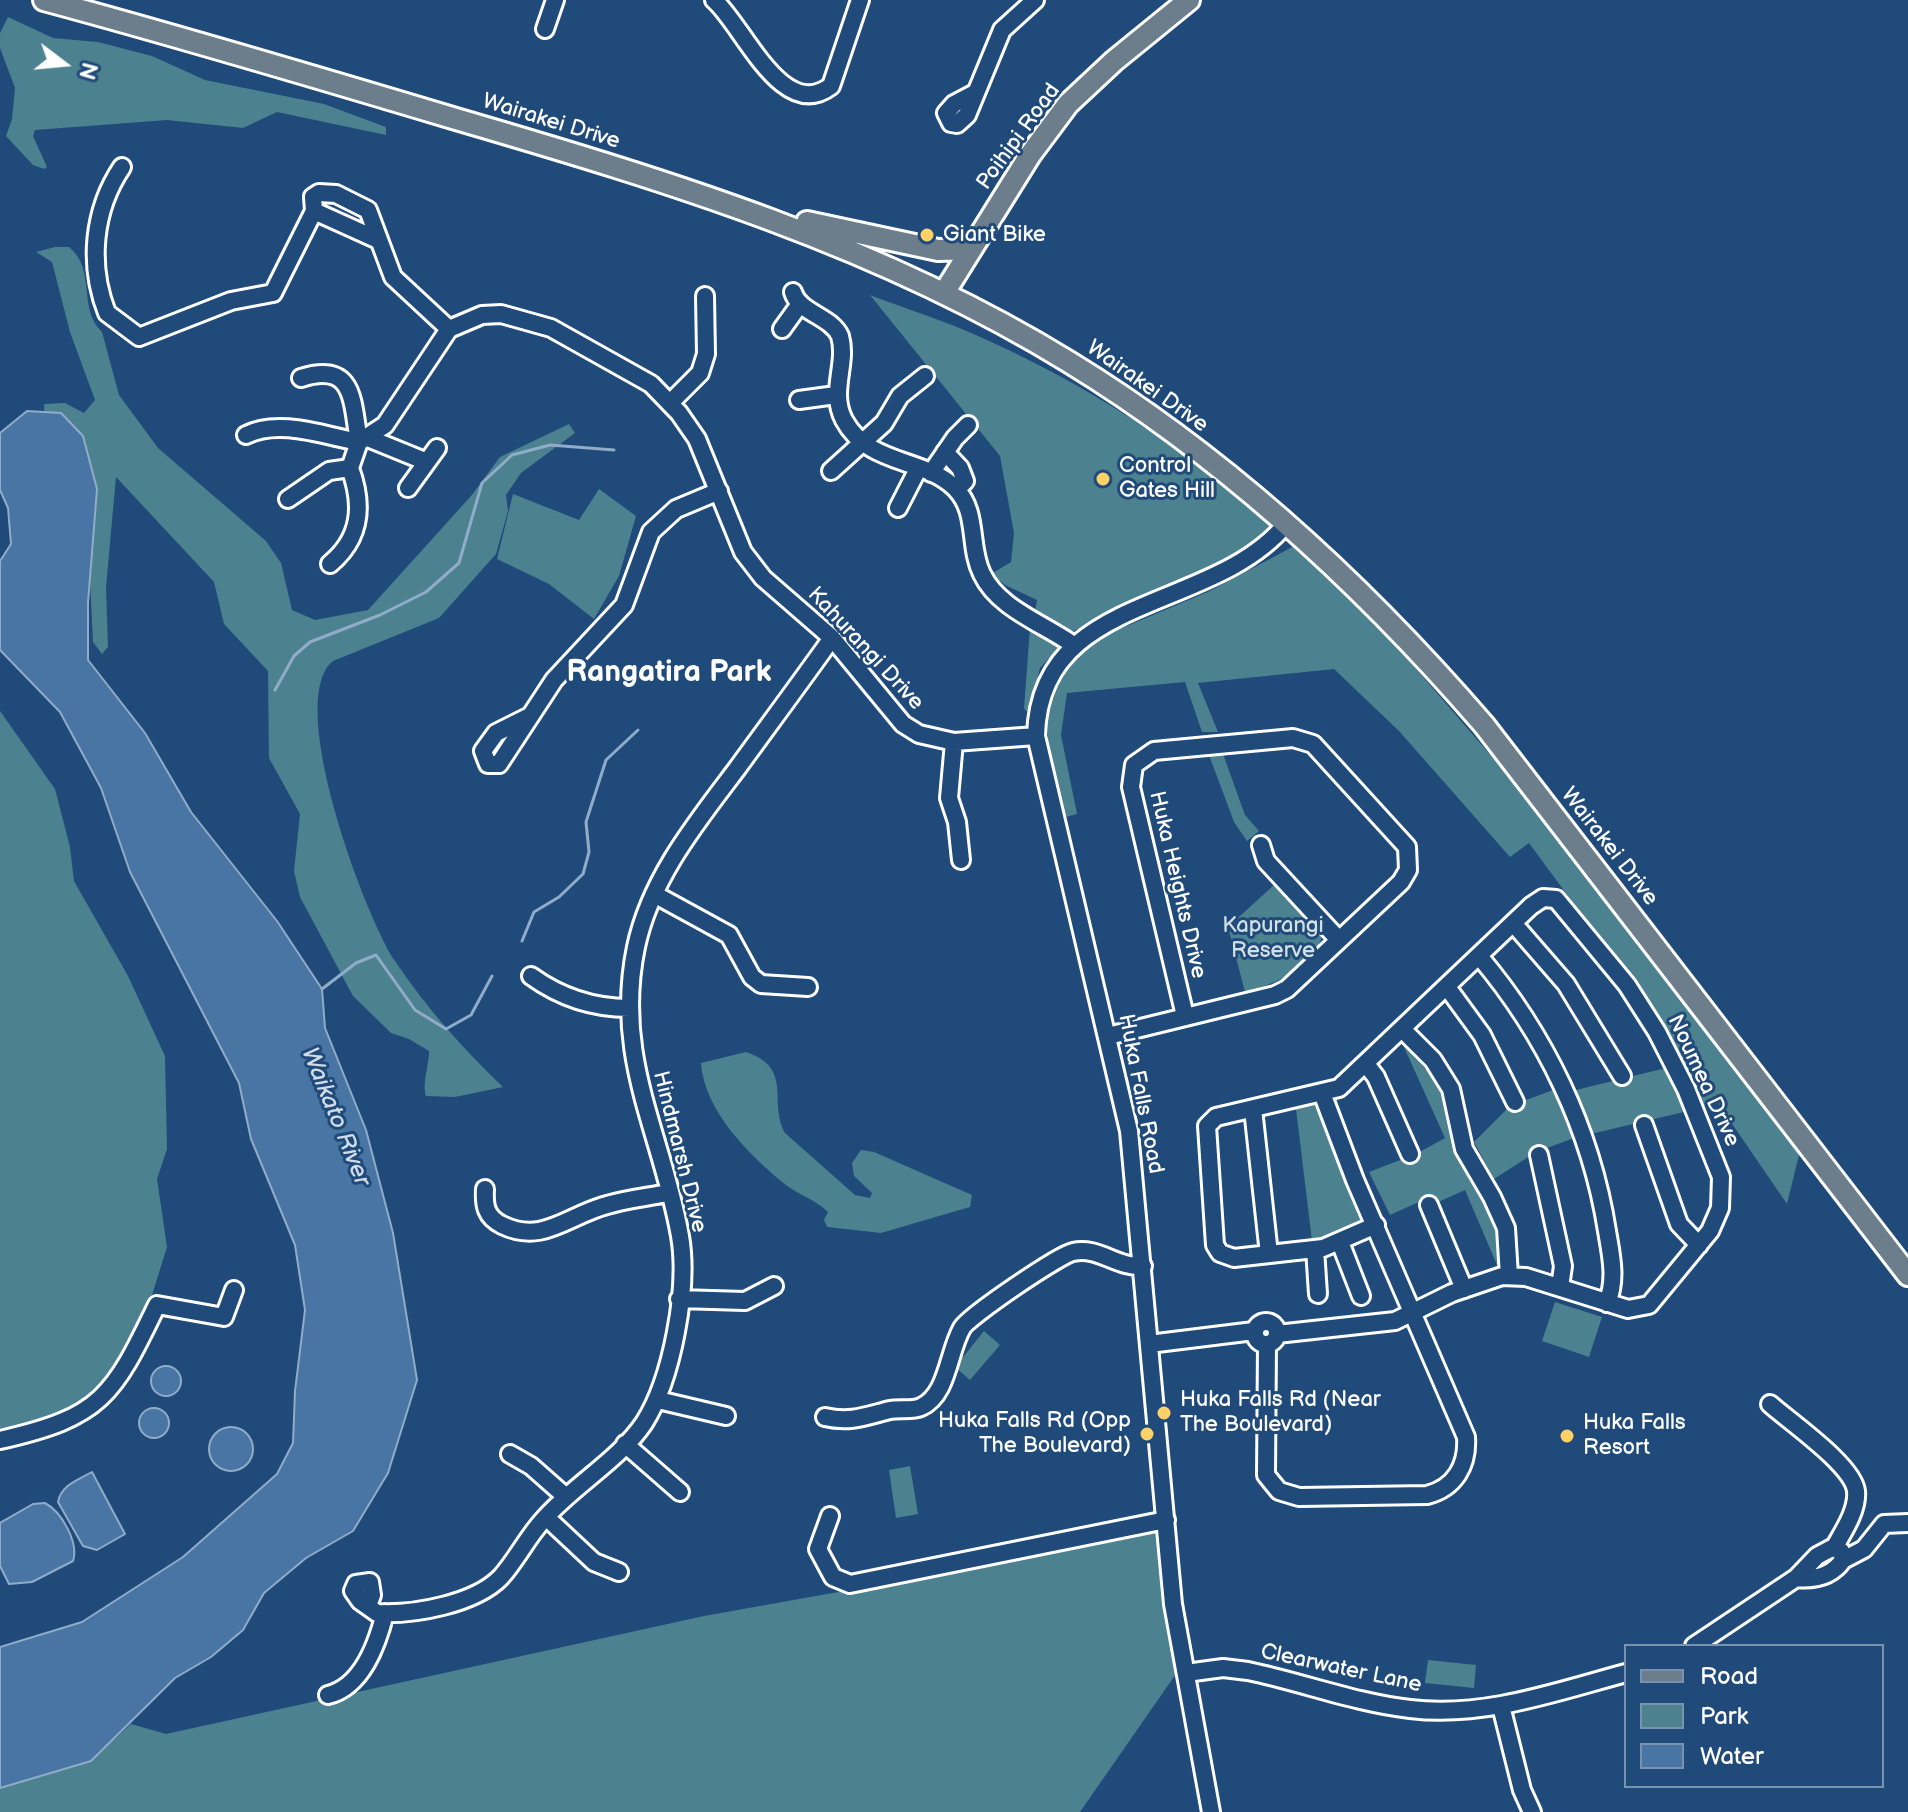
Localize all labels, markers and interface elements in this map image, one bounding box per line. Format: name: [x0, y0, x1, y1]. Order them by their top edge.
north arrow: [24, 24, 104, 104]
text: N: [72, 59, 103, 82]
street label: Poihipi Road: [972, 79, 1066, 195]
street label: Wairakei Drive: [479, 89, 623, 155]
place label: Giant Bike: [943, 222, 1046, 248]
marker: Giant Bike: [918, 226, 936, 244]
street label: Wairakei Drive: [1081, 335, 1213, 439]
place label: Control Gates Hill: [1119, 453, 1215, 504]
marker: Control Gates Hill: [1094, 470, 1112, 488]
street label: Kahurangi Drive: [801, 582, 929, 716]
district label: Rangatira Park: [566, 655, 772, 691]
street label: Wairakei Drive: [1555, 783, 1663, 911]
street label: Huka Heights Drive: [1143, 789, 1211, 981]
park label: Kapurangi Reserve: [1222, 913, 1324, 964]
street label: Noumea Drive: [1661, 1011, 1745, 1151]
street label: Huka Falls Road: [1112, 1012, 1168, 1176]
water label: Waikato River: [294, 1043, 376, 1191]
street label: Hindmarsh Drive: [646, 1068, 712, 1236]
place label: Huka Falls Rd (Near The Boulevard): [1180, 1387, 1381, 1438]
marker: Huka Falls Rd (Near The Boulevard): [1155, 1404, 1173, 1422]
place label: Huka Falls Rd (Opp The Boulevard): [938, 1408, 1131, 1460]
place label: Huka Falls Resort: [1583, 1410, 1686, 1462]
marker: Huka Falls Rd (Opp The Boulevard): [1138, 1425, 1156, 1443]
marker: Huka Falls Resort: [1558, 1427, 1576, 1445]
street label: Clearwater Lane: [1258, 1639, 1424, 1699]
legend: [1624, 1644, 1884, 1788]
text: Road: [1700, 1662, 1758, 1691]
text: Park: [1700, 1702, 1748, 1731]
text: Water: [1700, 1742, 1764, 1771]

